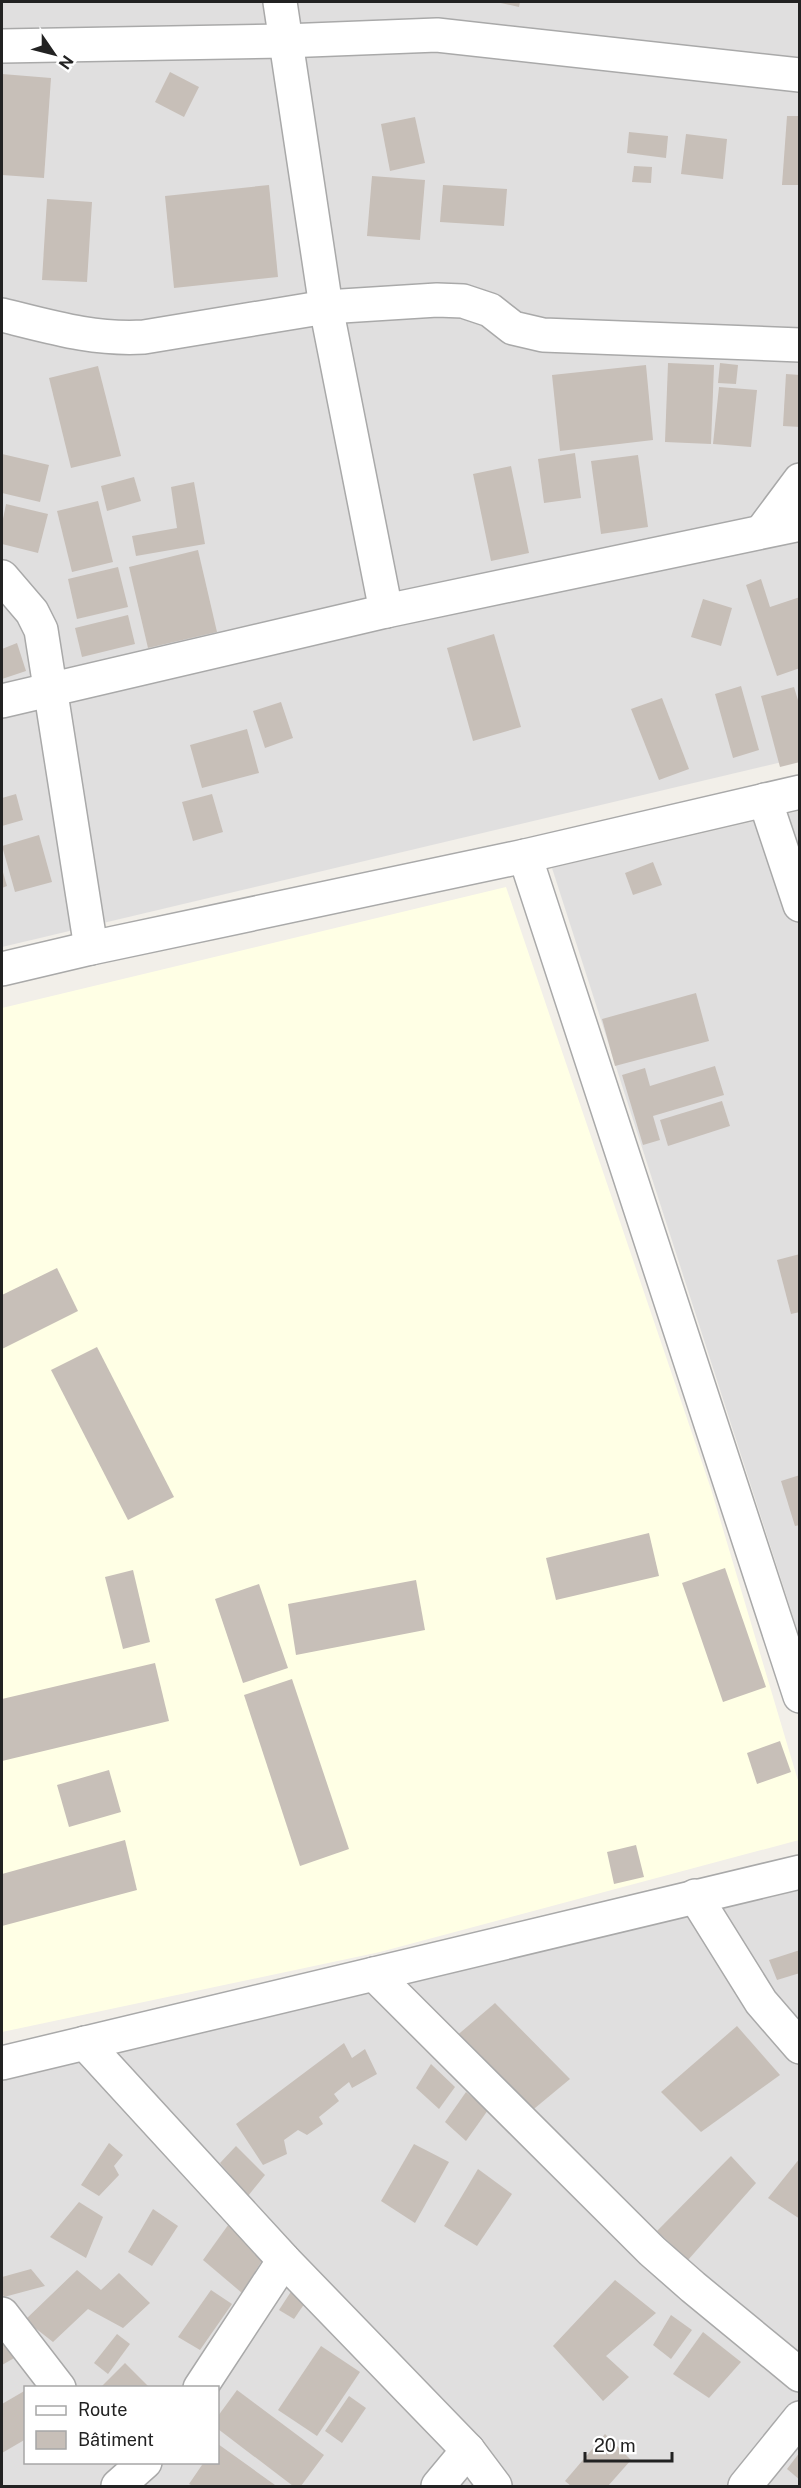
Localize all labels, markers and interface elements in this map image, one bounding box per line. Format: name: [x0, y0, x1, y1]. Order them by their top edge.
north arrow: [24, 24, 84, 84]
text: N: [55, 52, 77, 73]
legend: [24, 2386, 219, 2464]
text: Route: [78, 2399, 127, 2420]
scale bar: [585, 2425, 672, 2463]
text: Bâtiment: [78, 2429, 154, 2450]
text: 20 m: [594, 2435, 636, 2456]

